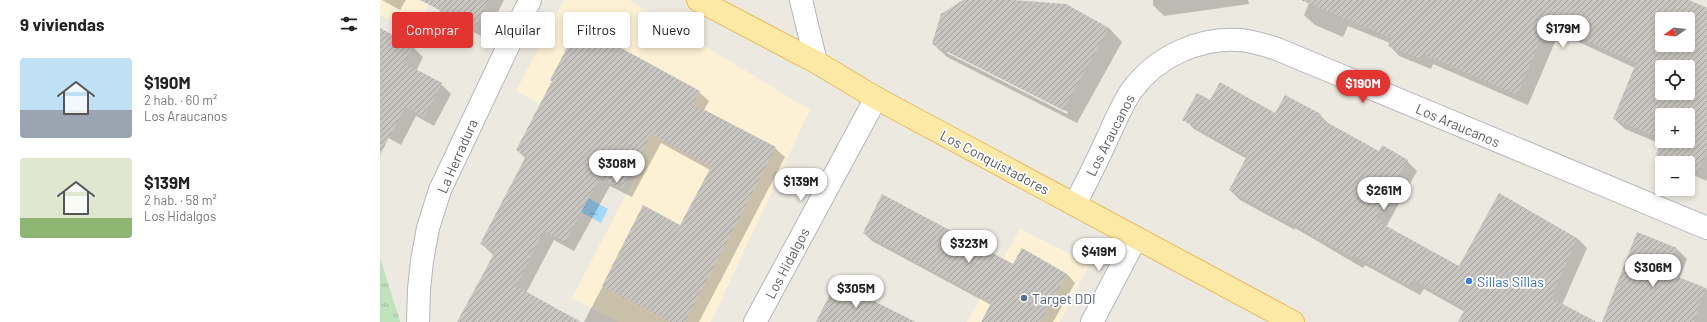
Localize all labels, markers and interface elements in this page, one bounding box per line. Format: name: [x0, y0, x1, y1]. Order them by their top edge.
chip: Comprar: [392, 12, 473, 48]
chip: Alquilar: [481, 12, 555, 48]
chip: Filtros: [563, 12, 630, 48]
chip: Nuevo: [638, 12, 704, 48]
north arrow: [1655, 12, 1695, 52]
map controls: [1655, 12, 1695, 196]
icon: filters: [338, 13, 360, 35]
text: 9 viviendas: [20, 14, 104, 34]
pin: $179M: [1535, 15, 1591, 49]
text: $179M: [1546, 20, 1580, 36]
button: locate: [1655, 60, 1695, 100]
pin: $190M: [1335, 70, 1391, 104]
text: $190M: [144, 72, 191, 92]
icon: home: [52, 74, 100, 122]
text: $190M: [1345, 75, 1381, 91]
street label: Los Araucanos: [1082, 91, 1138, 179]
text: 2 hab. · 60 m²: [144, 92, 217, 108]
street label: Los Araucanos: [1413, 100, 1503, 150]
text: Los Araucanos: [144, 108, 227, 124]
button: +: [1655, 108, 1695, 148]
street label: La Herradura: [433, 116, 481, 196]
street label: Los Conquistadores: [938, 126, 1053, 198]
pin: $308M: [589, 150, 645, 184]
text: $308M: [598, 155, 636, 171]
button: −: [1655, 156, 1695, 196]
pin: $139M: [773, 168, 829, 202]
text: $139M: [144, 172, 190, 192]
text: $139M: [783, 173, 819, 189]
icon: home: [52, 174, 100, 222]
pin: $261M: [1356, 177, 1412, 211]
text: $261M: [1366, 182, 1402, 198]
text: 2 hab. · 58 m²: [144, 192, 217, 208]
text: Los Hidalgos: [144, 208, 216, 224]
street label: Los Hidalgos: [761, 224, 813, 301]
pin: $323M: [941, 230, 997, 264]
text: $323M: [950, 235, 988, 251]
pin: $419M: [1071, 238, 1127, 272]
text: $419M: [1082, 243, 1116, 259]
pin: $306M: [1625, 254, 1681, 288]
text: $306M: [1634, 259, 1672, 275]
place label: Sillas Sillas: [1477, 273, 1544, 290]
pin: $305M: [828, 275, 884, 309]
marker: Sillas Sillas: [1464, 276, 1474, 286]
text: $305M: [837, 280, 875, 296]
place label: Target DDI: [1032, 290, 1096, 307]
marker: Target DDI: [1019, 293, 1029, 303]

